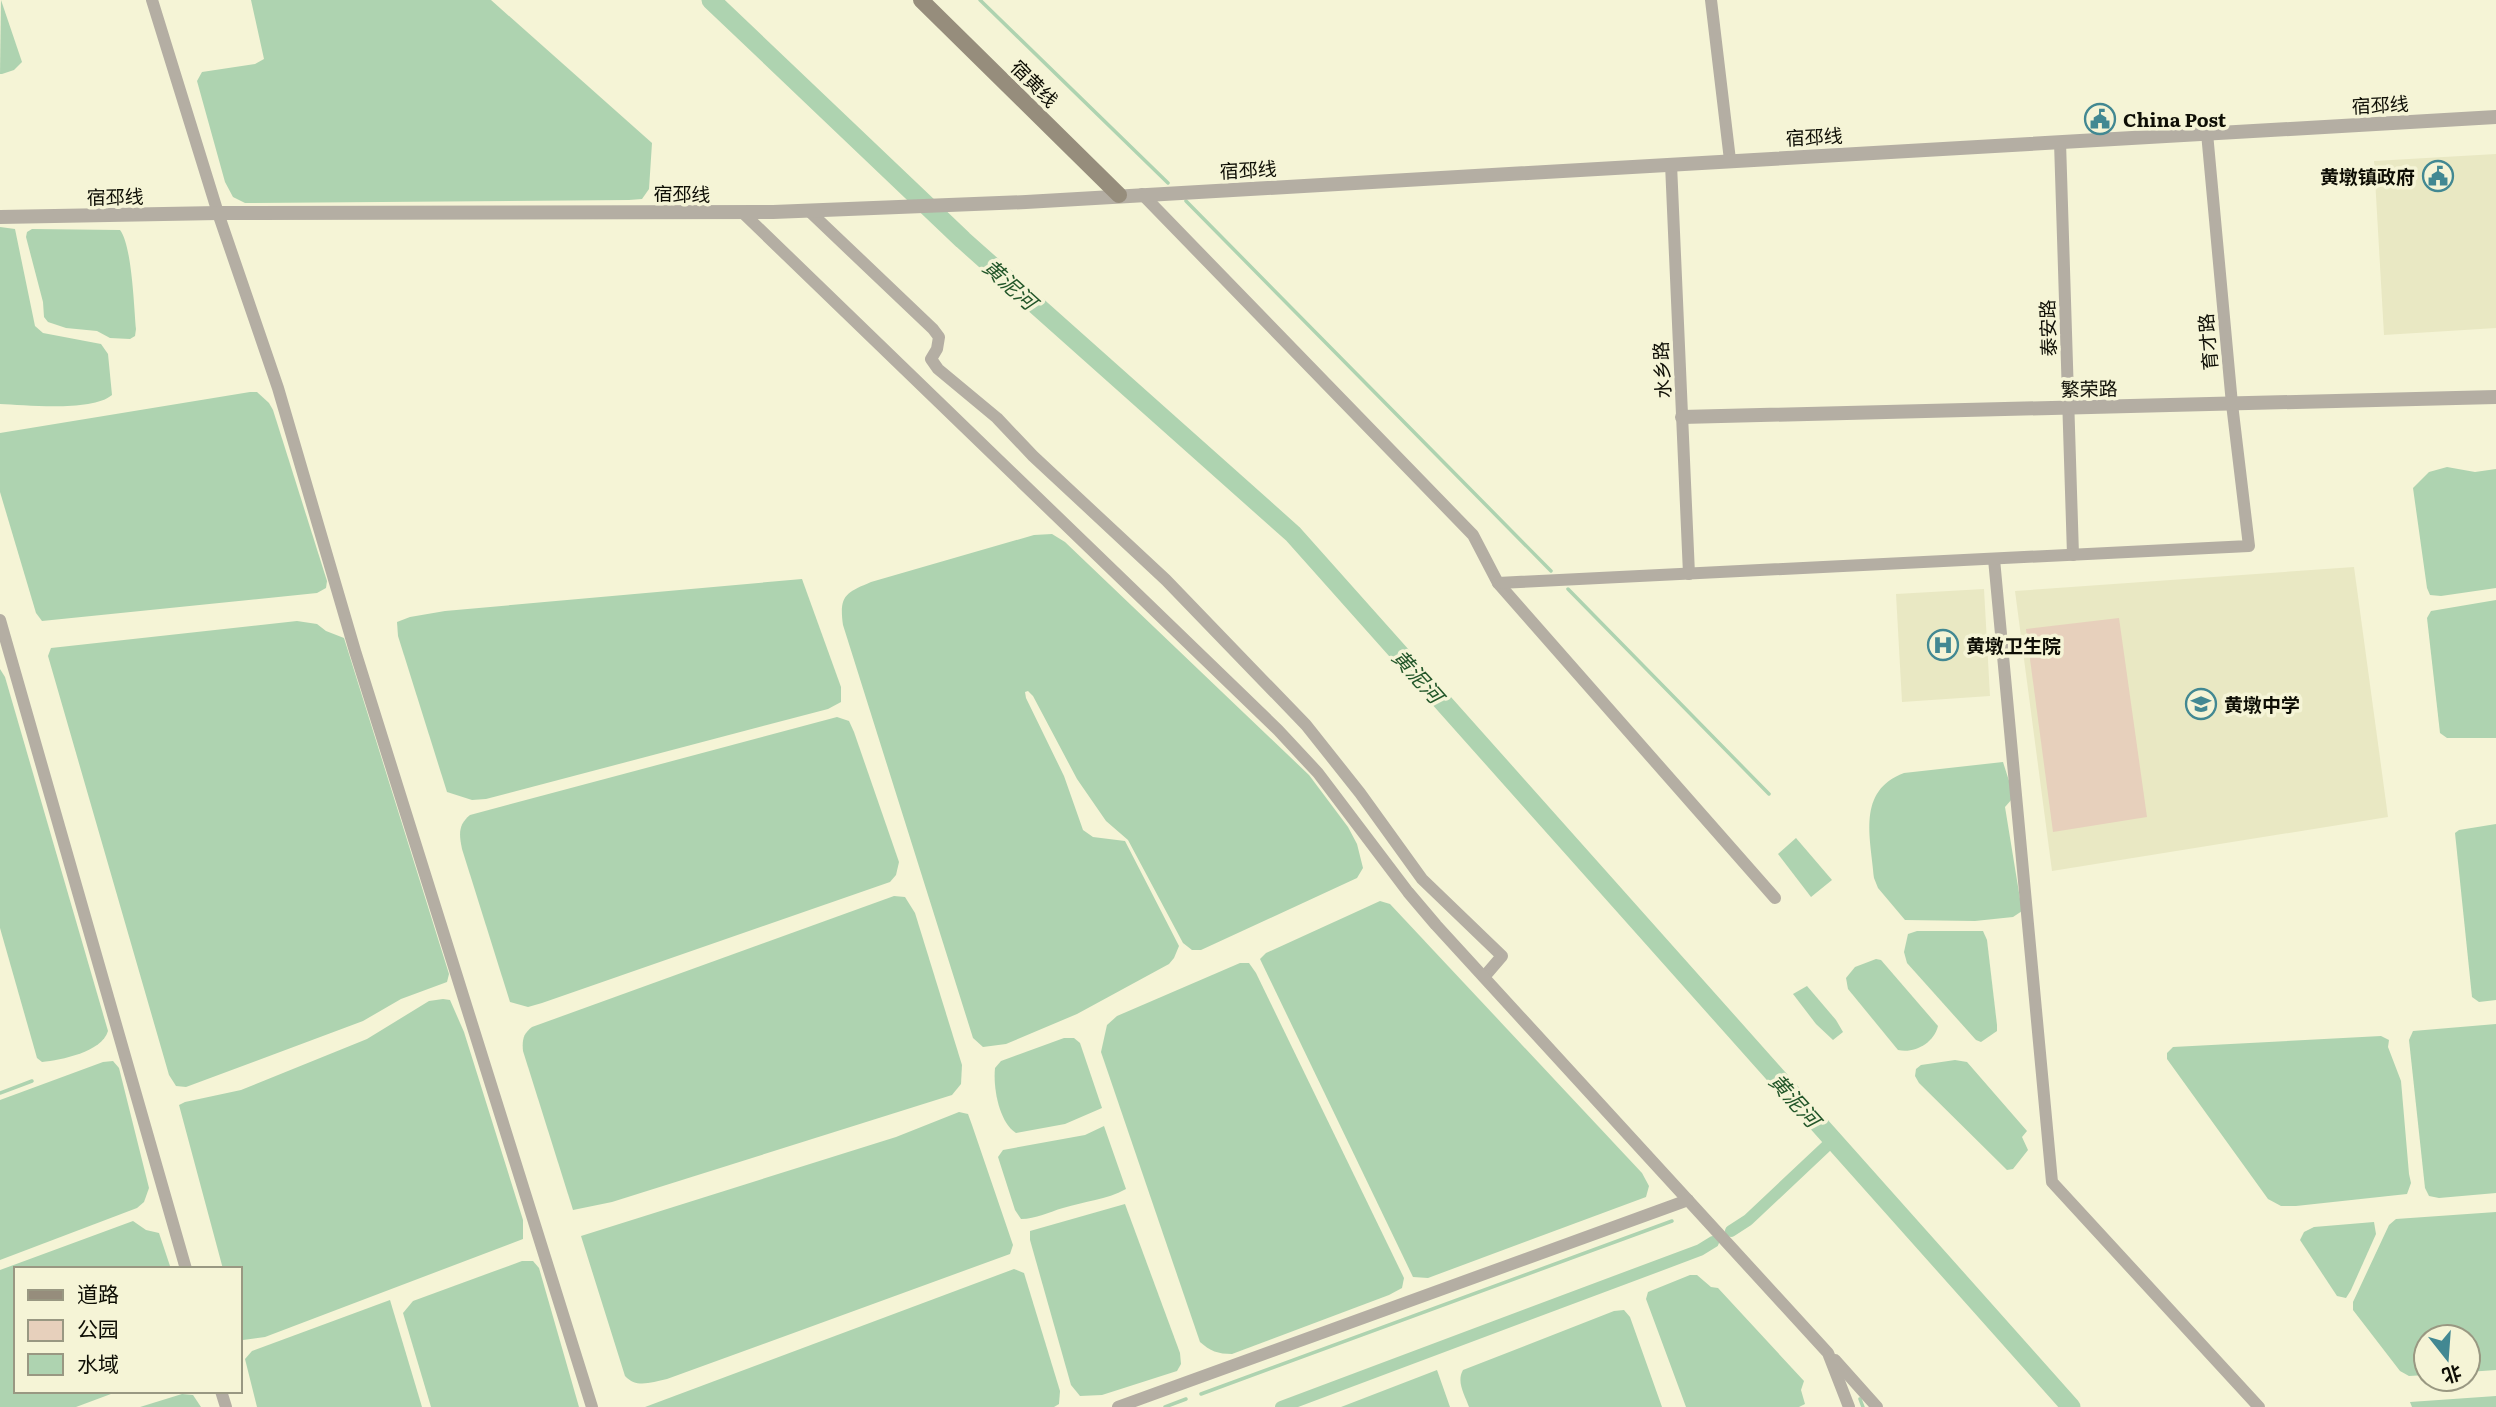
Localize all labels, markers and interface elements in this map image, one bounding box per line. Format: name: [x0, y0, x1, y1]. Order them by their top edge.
street label: 宿黄线: [1005, 53, 1065, 113]
street label: 宿邳线: [2351, 89, 2409, 119]
public building icon: China Post: [2083, 102, 2117, 136]
place label: China Post: [2123, 105, 2227, 133]
street label: 宿邳线: [1785, 121, 1843, 151]
street label: 宿邳线: [1219, 154, 1277, 184]
public building icon: 黄墩镇政府: [2421, 159, 2455, 193]
place label: 黄墩镇政府: [2320, 162, 2415, 190]
street label: 宿邳线: [653, 179, 711, 207]
street label: 宿邳线: [86, 182, 144, 210]
water label: 黄泥河: [977, 250, 1048, 318]
street label: 泰安路: [2032, 299, 2062, 357]
street label: 育才路: [2191, 312, 2223, 372]
street label: 水乡路: [1646, 341, 1676, 399]
street label: 繁荣路: [2060, 374, 2118, 402]
hospital icon: 黄墩卫生院: [1926, 628, 1960, 662]
place label: 黄墩卫生院: [1966, 631, 2061, 659]
water label: 黄泥河: [1386, 641, 1454, 712]
school or university icon: 黄墩中学: [2184, 687, 2218, 721]
place label: 黄墩中学: [2224, 690, 2300, 718]
water label: 黄泥河: [1763, 1065, 1831, 1136]
legend: [14, 1267, 242, 1393]
text: 道路: [77, 1277, 119, 1308]
text: 公园: [77, 1312, 119, 1343]
north arrow: [2412, 1323, 2482, 1393]
text: 水域: [77, 1347, 119, 1378]
text: 北: [2439, 1359, 2465, 1391]

